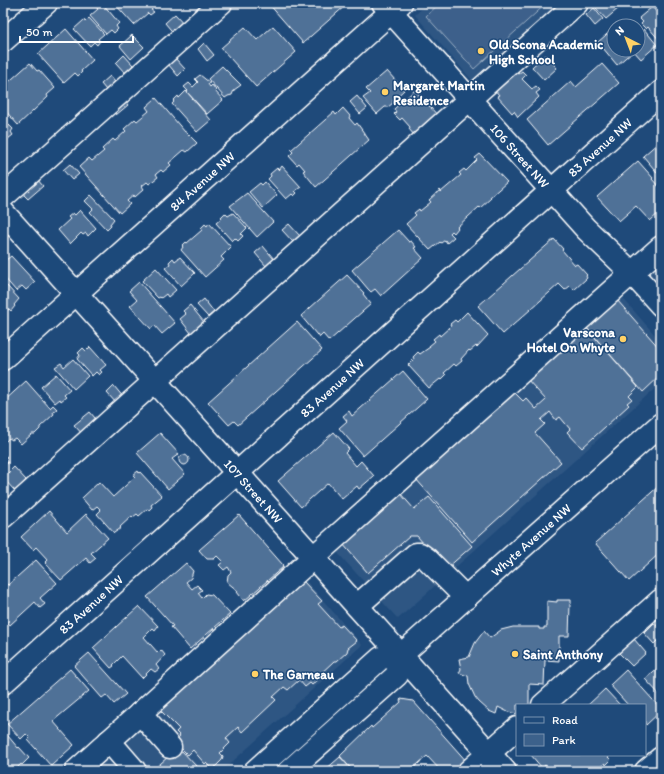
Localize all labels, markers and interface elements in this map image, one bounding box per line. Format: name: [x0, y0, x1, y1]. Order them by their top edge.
scale bar: [20, 18, 133, 44]
north arrow: [606, 18, 646, 58]
text: N: [613, 24, 627, 38]
text: 50 m: [26, 25, 52, 39]
place label: Old Scona Academic High School: [489, 37, 603, 68]
marker: Old Scona Academic High School: [476, 46, 486, 56]
place label: Margaret Martin Residence: [393, 78, 486, 108]
marker: Margaret Martin Residence: [380, 87, 390, 97]
street label: 83 Avenue NW: [565, 115, 635, 180]
street label: 106 Street NW: [487, 120, 553, 191]
street label: 84 Avenue NW: [167, 148, 237, 214]
place label: Varscona Hotel On Whyte: [527, 325, 615, 356]
marker: Varscona Hotel On Whyte: [618, 334, 628, 344]
street label: 83 Avenue NW: [297, 355, 367, 420]
street label: 107 Street NW: [221, 456, 286, 526]
street label: Whyte Avenue NW: [488, 500, 574, 579]
street label: 83 Avenue NW: [56, 572, 126, 637]
place label: Saint Anthony: [523, 647, 604, 663]
marker: Saint Anthony: [510, 649, 520, 659]
place label: The Garneau: [262, 667, 335, 682]
marker: The Garneau: [250, 669, 260, 679]
legend: [516, 704, 646, 756]
text: Road: [552, 713, 578, 727]
text: Park: [552, 733, 576, 747]

